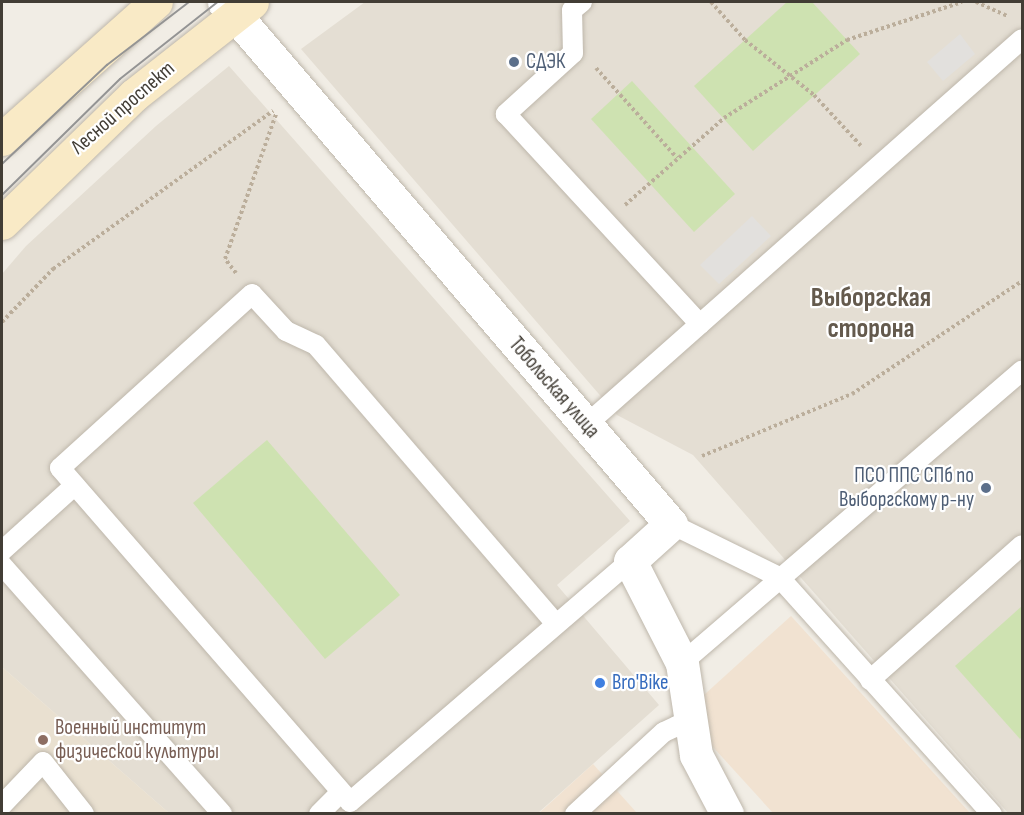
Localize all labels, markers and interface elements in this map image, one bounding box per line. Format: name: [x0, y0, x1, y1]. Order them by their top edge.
place label: СДЭК: [526, 49, 565, 75]
marker: СДЭК: [507, 55, 521, 69]
street label: Лесной проспект: [66, 56, 180, 160]
district label: Выборгская сторона: [811, 282, 931, 345]
street label: Тобольская улица: [503, 332, 605, 444]
place label: ПСО ППС СПб по Выборгскому р-ну: [839, 463, 974, 513]
marker: ПСО ППС СПб по Выборгскому р-ну: [979, 481, 993, 495]
place label: Bro'Bike: [612, 670, 668, 696]
marker: Bro'Bike: [593, 676, 607, 690]
place label: Военный институт физической культуры: [55, 715, 219, 765]
marker: Военный институт физической культуры: [36, 733, 50, 747]

